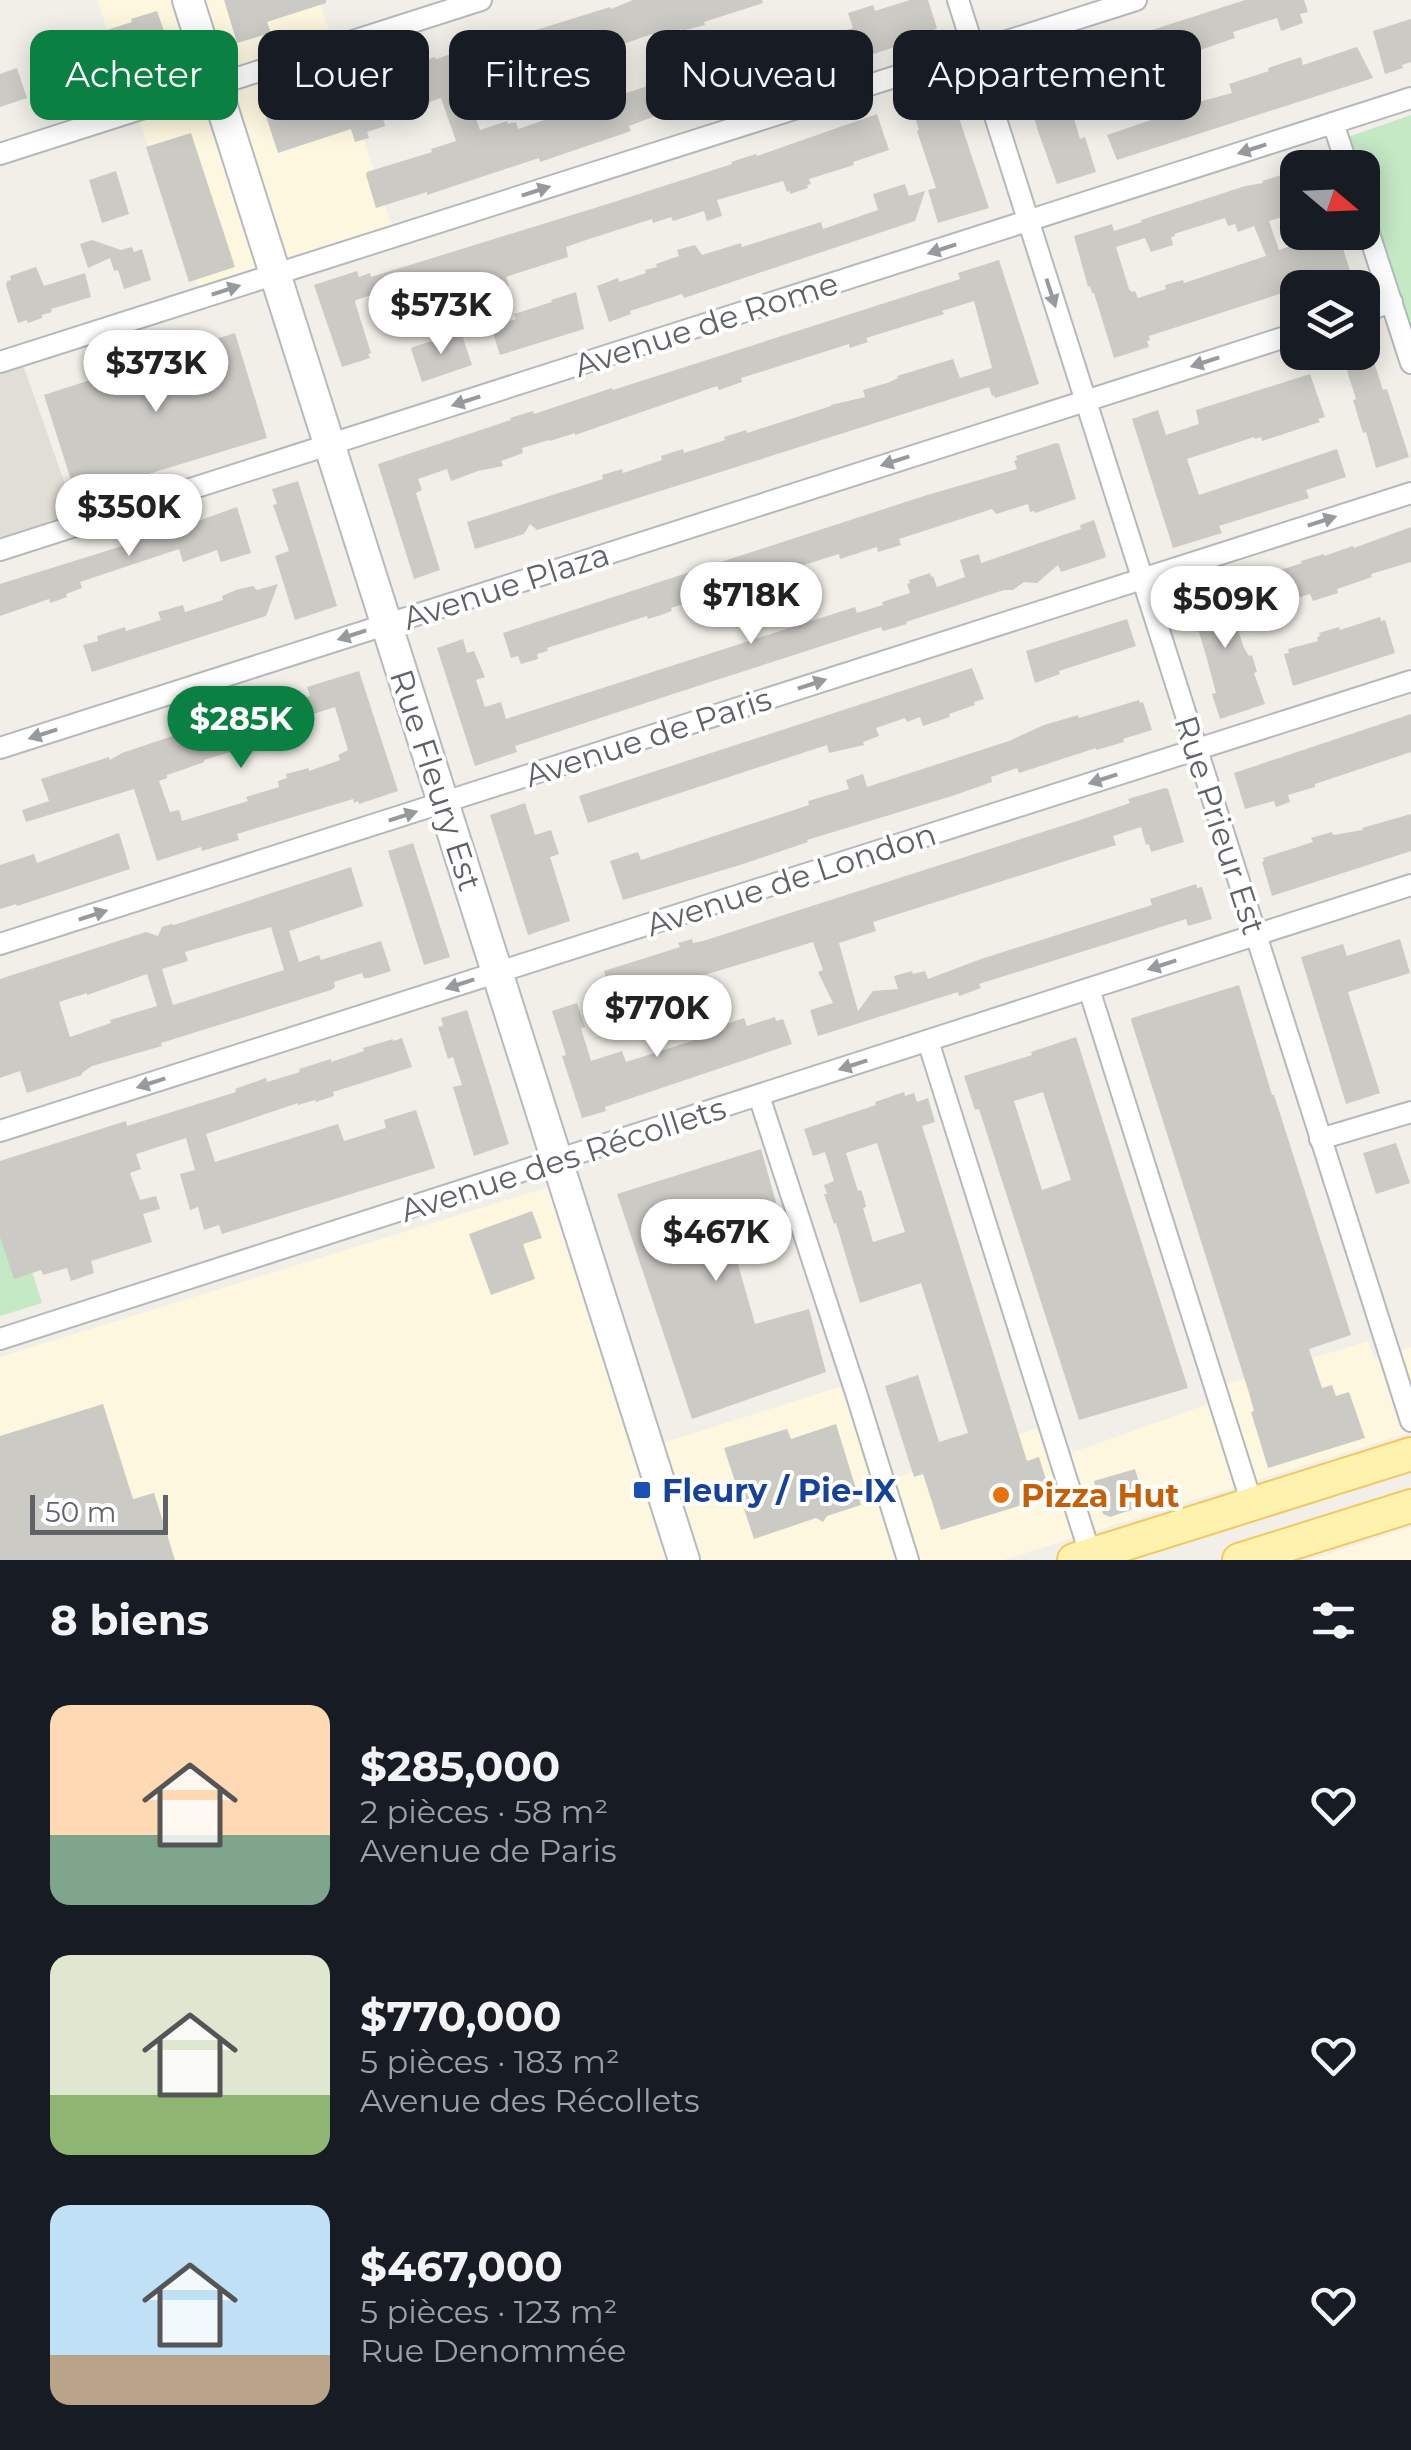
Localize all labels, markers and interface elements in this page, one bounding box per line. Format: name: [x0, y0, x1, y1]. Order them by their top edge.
chip: Acheter: [30, 30, 238, 120]
chip: Louer: [258, 30, 429, 120]
chip: Filtres: [449, 30, 626, 120]
chip: Nouveau: [646, 30, 873, 120]
chip: Appartement: [893, 30, 1201, 120]
one-way arrow: [1236, 143, 1266, 158]
north arrow: [1280, 150, 1380, 250]
map controls: [1280, 150, 1380, 370]
one-way arrow: [521, 183, 551, 198]
one-way arrow: [927, 242, 957, 257]
street label: Avenue de Rome: [569, 263, 843, 385]
button: layers: [1280, 270, 1380, 370]
pin: $573K: [371, 272, 511, 357]
one-way arrow: [1044, 278, 1059, 309]
one-way arrow: [212, 282, 242, 297]
text: $573K: [390, 285, 492, 324]
pin: $373K: [86, 330, 226, 415]
text: $373K: [105, 343, 207, 382]
one-way arrow: [1189, 356, 1219, 371]
one-way arrow: [450, 394, 481, 409]
one-way arrow: [880, 455, 910, 470]
pin: $350K: [59, 474, 199, 559]
text: $350K: [77, 487, 181, 526]
one-way arrow: [1307, 513, 1337, 528]
street label: Avenue Plaza: [398, 534, 614, 638]
pin: $718K: [681, 562, 821, 647]
pin: $509K: [1155, 566, 1295, 651]
text: $718K: [702, 575, 800, 614]
text: $509K: [1172, 579, 1278, 618]
one-way arrow: [337, 628, 367, 643]
street label: Rue Fleury Est: [382, 665, 490, 895]
one-way arrow: [797, 676, 827, 691]
street label: Avenue de Paris: [520, 679, 776, 795]
pin: $285K: [171, 686, 311, 771]
text: $285K: [189, 699, 293, 738]
street label: Rue Prieur Est: [1166, 711, 1274, 939]
one-way arrow: [27, 727, 57, 742]
one-way arrow: [1087, 772, 1118, 787]
one-way arrow: [388, 808, 418, 823]
street label: Avenue de London: [641, 814, 941, 944]
one-way arrow: [78, 906, 108, 921]
one-way arrow: [1147, 958, 1177, 973]
pin: $770K: [587, 975, 727, 1060]
one-way arrow: [445, 978, 475, 993]
text: $770K: [605, 988, 709, 1027]
one-way arrow: [838, 1059, 868, 1074]
one-way arrow: [135, 1077, 165, 1092]
street label: Avenue des Récollets: [395, 1088, 731, 1230]
pin: $467K: [646, 1199, 786, 1284]
text: $467K: [663, 1212, 769, 1251]
place label: Fleury / Pie-IX: [662, 1471, 897, 1510]
place label: Pizza Hut: [1021, 1476, 1179, 1515]
marker: Fleury / Pie-IX: [631, 1479, 653, 1501]
marker: Pizza Hut: [990, 1484, 1012, 1506]
scale bar: [30, 1490, 168, 1534]
text: 50 m: [45, 1495, 116, 1529]
icon: filters: [1306, 1593, 1361, 1648]
text: 8 biens: [50, 1594, 209, 1646]
text: $285,000: [360, 1740, 560, 1792]
icon: home: [130, 1745, 250, 1865]
icon: heart: [1306, 1778, 1361, 1833]
text: 2 pièces · 58 m²: [360, 1792, 608, 1831]
text: Avenue de Paris: [360, 1831, 617, 1870]
text: $770,000: [360, 1990, 562, 2042]
icon: home: [130, 1995, 250, 2115]
icon: heart: [1306, 2028, 1361, 2083]
text: 5 pièces · 183 m²: [360, 2042, 620, 2081]
text: Avenue des Récollets: [360, 2081, 700, 2120]
text: $467,000: [360, 2240, 563, 2292]
icon: home: [130, 2245, 250, 2365]
icon: heart: [1306, 2278, 1361, 2333]
text: 5 pièces · 123 m²: [360, 2292, 618, 2331]
text: Rue Denommée: [360, 2331, 626, 2370]

